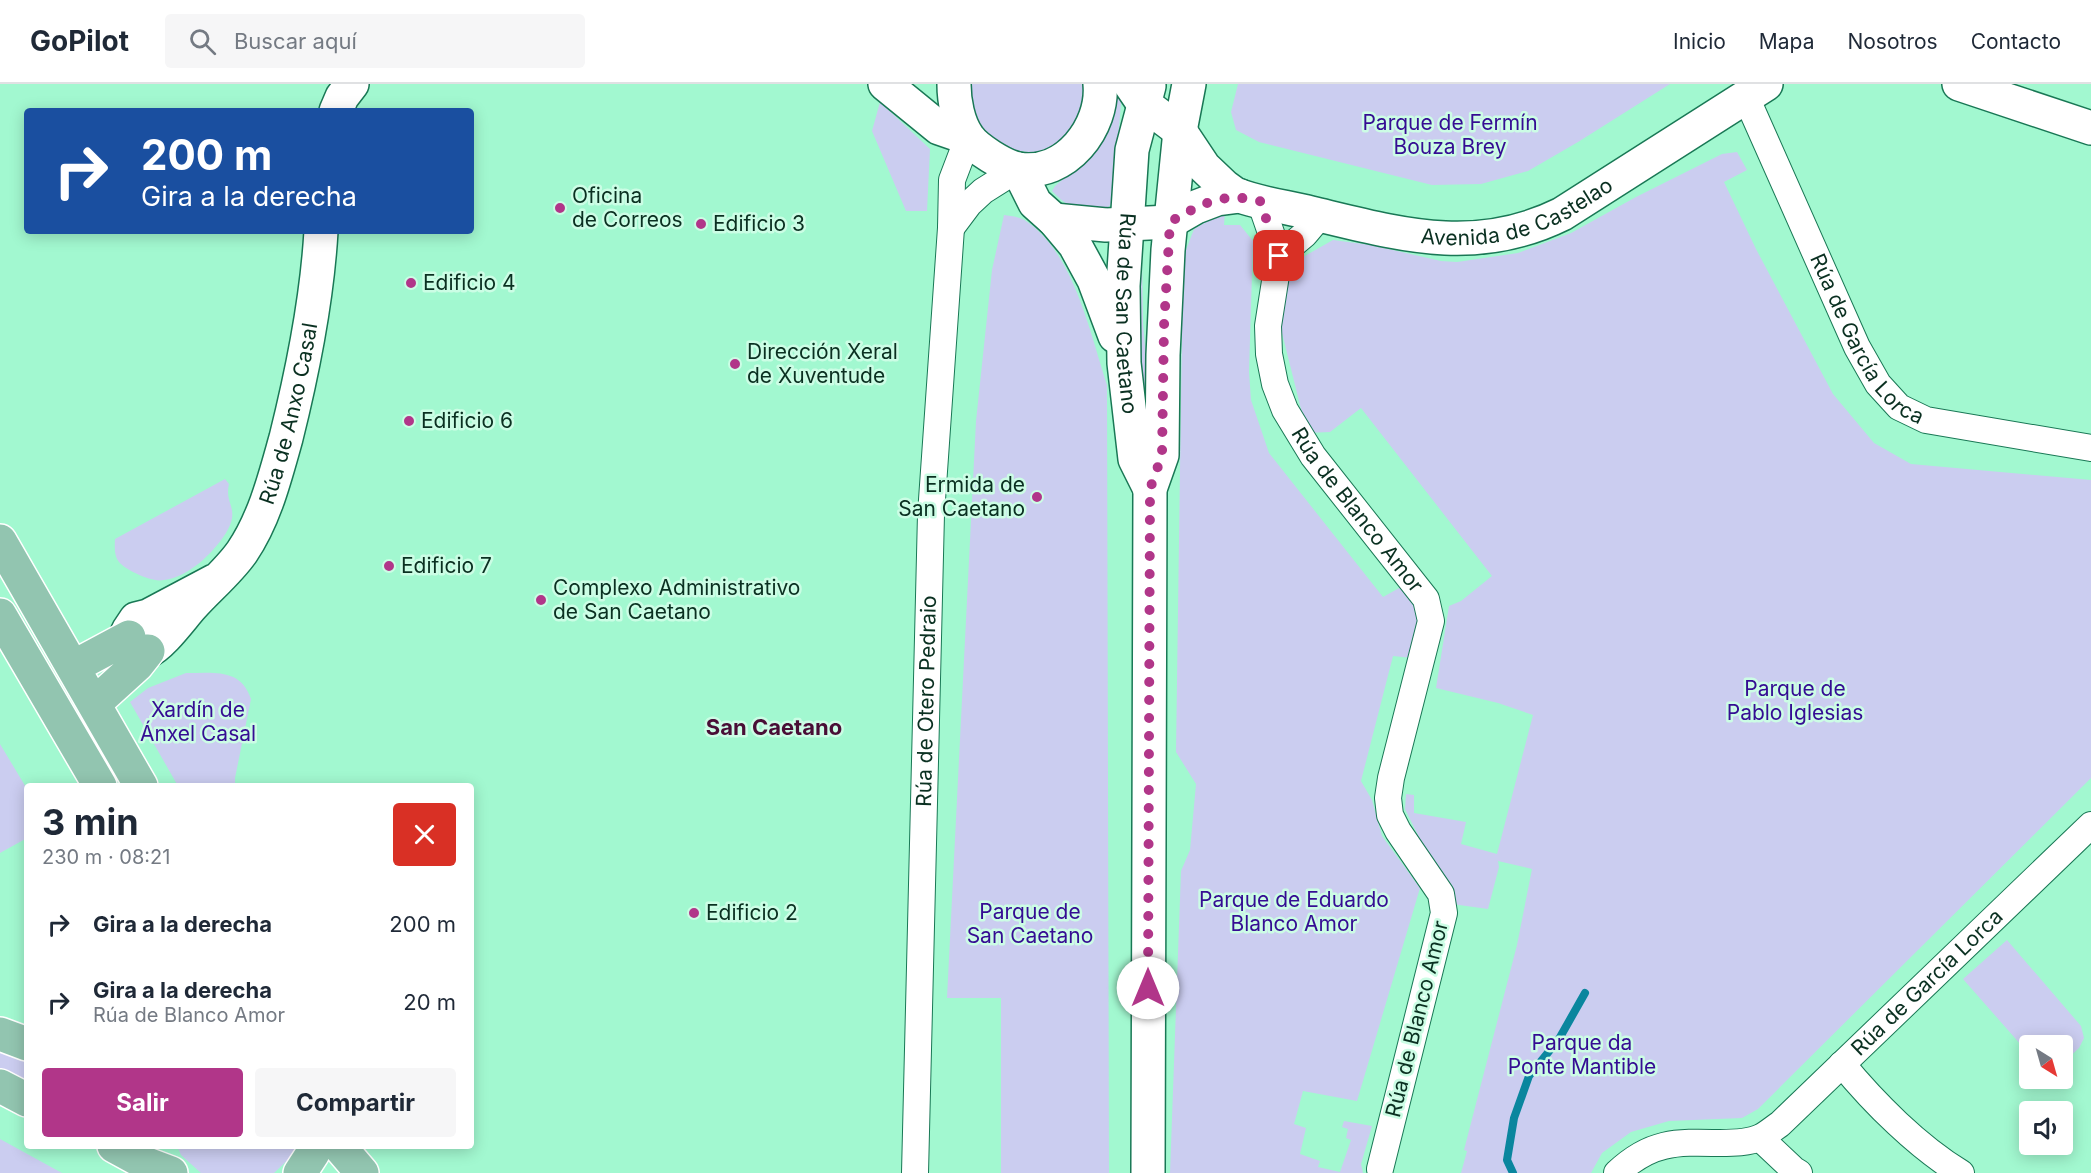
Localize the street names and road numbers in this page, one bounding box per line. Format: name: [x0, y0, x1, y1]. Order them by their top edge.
street label: Avenida de Castelao: [1420, 172, 1617, 250]
street label: Rúa de San Caetano: [1111, 212, 1143, 415]
street label: Rúa de García Lorca: [1805, 250, 1928, 429]
street label: Rúa de Anxo Casal: [254, 321, 322, 508]
street label: Rúa de Blanco Amor: [1287, 423, 1429, 597]
street label: Rúa de Otero Pedraio: [911, 595, 941, 807]
street label: Rúa de García Lorca: [1846, 904, 2008, 1061]
street label: Rúa de Blanco Amor: [1380, 918, 1453, 1120]

